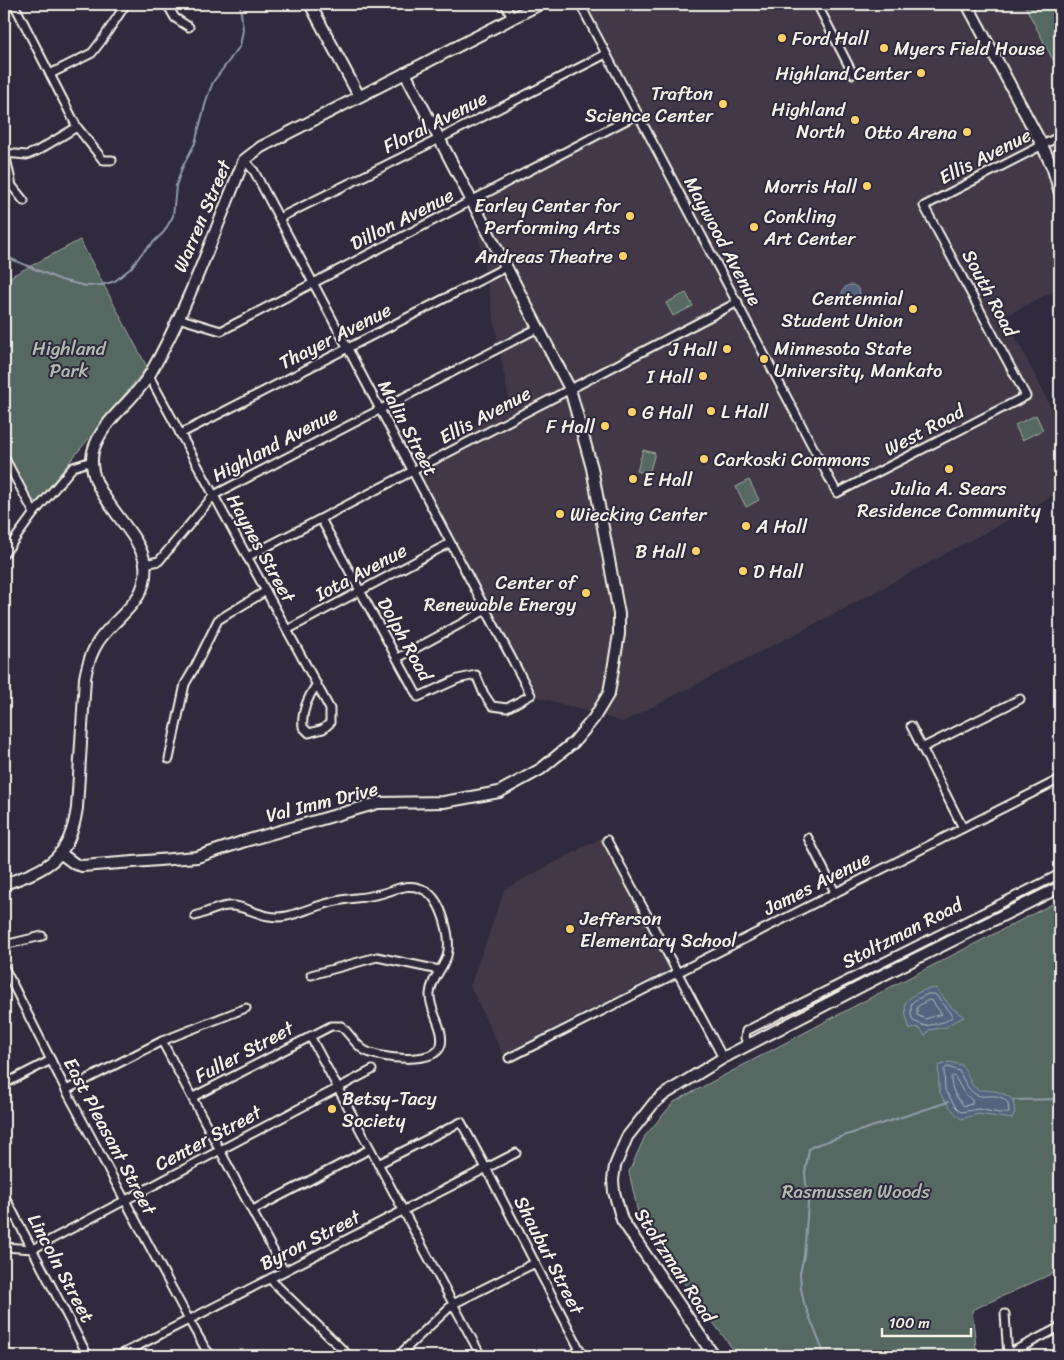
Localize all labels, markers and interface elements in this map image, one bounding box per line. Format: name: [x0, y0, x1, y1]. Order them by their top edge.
place label: Ford Hall: [792, 22, 869, 55]
marker: Ford Hall: [776, 32, 788, 44]
place label: Myers Field House: [894, 32, 1045, 65]
marker: Myers Field House: [878, 42, 890, 54]
place label: Highland Center: [775, 57, 912, 90]
marker: Highland Center: [915, 67, 927, 79]
place label: Trafton Science Center: [585, 77, 714, 132]
street label: Floral Avenue: [377, 81, 493, 163]
place label: Highland North: [772, 93, 846, 148]
marker: Trafton Science Center: [717, 98, 729, 110]
marker: Highland North: [849, 114, 861, 126]
place label: Otto Arena: [865, 116, 957, 149]
street label: Ellis Avenue: [933, 118, 1037, 194]
marker: Otto Arena: [961, 126, 973, 138]
street label: Warren Street: [163, 153, 241, 277]
street label: Maywood Avenue: [675, 170, 771, 312]
place label: Morris Hall: [764, 170, 858, 203]
street label: Dillon Avenue: [344, 179, 460, 259]
marker: Morris Hall: [861, 180, 873, 192]
place label: Earley Center for Performing Arts: [474, 189, 621, 244]
place label: Conkling Art Center: [763, 200, 857, 255]
marker: Earley Center for Performing Arts: [624, 210, 636, 222]
marker: Conkling Art Center: [748, 221, 760, 233]
place label: Andreas Theatre: [474, 240, 613, 273]
street label: South Road: [953, 243, 1028, 345]
marker: Andreas Theatre: [617, 250, 629, 262]
place label: Centennial Student Union: [781, 282, 904, 337]
street label: Thayer Avenue: [273, 293, 398, 379]
marker: Centennial Student Union: [907, 303, 919, 315]
park label: Highland Park: [32, 332, 107, 387]
place label: Minnesota State University, Mankato: [774, 332, 943, 387]
place label: J Hall: [668, 333, 718, 366]
marker: J Hall: [721, 343, 733, 355]
marker: Minnesota State University, Mankato: [758, 353, 770, 365]
place label: I Hall: [646, 360, 694, 393]
marker: I Hall: [697, 370, 709, 382]
street label: Malin Street: [369, 374, 447, 482]
street label: Ellis Avenue: [433, 377, 537, 453]
street label: West Road: [878, 394, 972, 465]
place label: L Hall: [721, 395, 769, 428]
place label: G Hall: [642, 396, 693, 429]
street label: Highland Avenue: [206, 397, 344, 491]
marker: L Hall: [705, 405, 717, 417]
marker: G Hall: [626, 406, 638, 418]
place label: F Hall: [546, 410, 596, 443]
marker: F Hall: [599, 420, 611, 432]
place label: Carkoski Commons: [714, 443, 871, 476]
marker: Carkoski Commons: [698, 453, 710, 465]
place label: E Hall: [643, 463, 693, 496]
marker: Julia A. Sears Residence Community: [943, 463, 955, 475]
place label: Julia A. Sears Residence Community: [857, 472, 1041, 527]
marker: E Hall: [627, 473, 639, 485]
street label: Haynes Street: [217, 487, 305, 610]
place label: Wiecking Center: [570, 498, 708, 531]
marker: Wiecking Center: [554, 508, 566, 520]
place label: A Hall: [755, 510, 808, 543]
marker: A Hall: [740, 520, 752, 532]
street label: Iota Avenue: [308, 534, 413, 611]
place label: B Hall: [635, 535, 687, 568]
marker: B Hall: [690, 545, 702, 557]
place label: D Hall: [753, 555, 804, 588]
marker: D Hall: [737, 565, 749, 577]
place label: Center of Renewable Energy: [424, 566, 579, 621]
marker: Center of Renewable Energy: [580, 587, 592, 599]
street label: Dolph Road: [368, 591, 443, 689]
street label: Val Imm Drive: [262, 772, 382, 832]
street label: James Avenue: [756, 842, 877, 925]
street label: Stoltzman Road: [836, 887, 970, 978]
place label: Jefferson Elementary School: [579, 902, 737, 957]
marker: Jefferson Elementary School: [564, 923, 576, 935]
street label: Fuller Street: [188, 1011, 301, 1092]
street label: East Pleasant Street: [54, 1051, 166, 1222]
place label: Betsy-Tacy Society: [342, 1082, 437, 1137]
street label: Center Street: [148, 1095, 269, 1180]
marker: Betsy-Tacy Society: [326, 1103, 338, 1115]
park label: Rasmussen Woods: [782, 1175, 930, 1208]
street label: Shaubut Street: [505, 1190, 594, 1321]
street label: Byron Street: [254, 1200, 367, 1279]
street label: Stoltzman Road: [625, 1201, 726, 1331]
street label: Lincoln Street: [18, 1207, 104, 1329]
scale bar: [882, 1305, 970, 1337]
text: 100 m: [889, 1310, 930, 1336]

